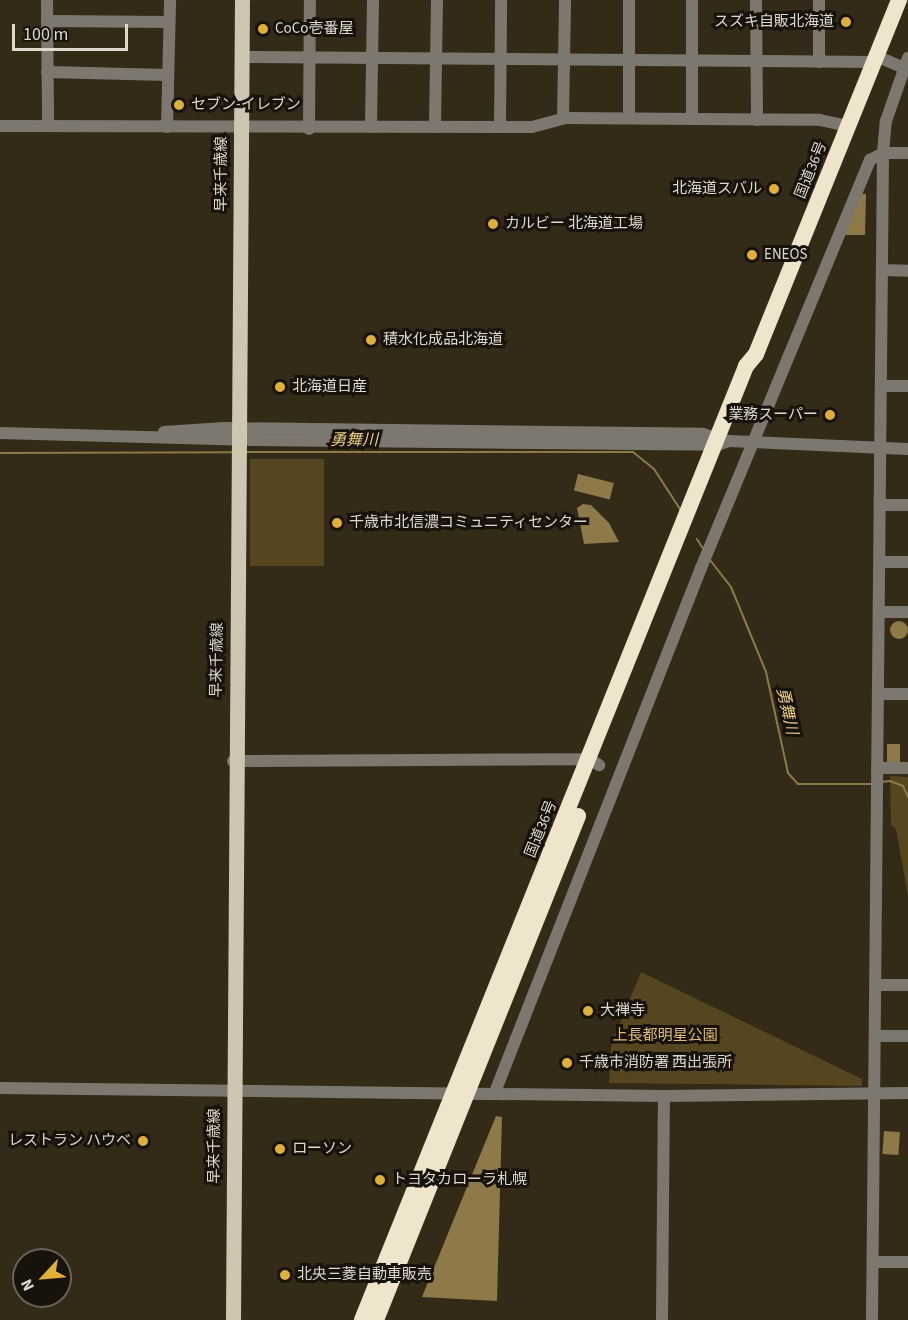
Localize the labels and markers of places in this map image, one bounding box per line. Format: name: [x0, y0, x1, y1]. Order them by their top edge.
place label: スズキ自販北海道: [714, 13, 834, 31]
marker: スズキ自販北海道: [839, 15, 853, 29]
place label: CoCo壱番屋: [275, 20, 353, 38]
marker: CoCo壱番屋: [256, 22, 270, 36]
place label: セブン-イレブン: [191, 96, 301, 114]
marker: セブン-イレブン: [172, 98, 186, 112]
place label: 北海道スバル: [672, 180, 762, 198]
marker: 北海道スバル: [767, 182, 781, 196]
place label: カルビー 北海道工場: [505, 215, 643, 233]
marker: カルビー 北海道工場: [486, 217, 500, 231]
place label: ENEOS: [764, 246, 807, 264]
marker: ENEOS: [745, 248, 759, 262]
place label: 積水化成品北海道: [383, 331, 503, 349]
marker: 積水化成品北海道: [364, 333, 378, 347]
place label: 北海道日産: [292, 378, 367, 396]
marker: 北海道日産: [273, 380, 287, 394]
place label: 業務スーパー: [728, 406, 818, 424]
marker: 業務スーパー: [823, 408, 837, 422]
place label: 千歳市北信濃コミュニティセンター: [349, 514, 589, 532]
marker: 千歳市北信濃コミュニティセンター: [330, 516, 344, 530]
place label: 大禅寺: [600, 1002, 645, 1020]
marker: 大禅寺: [581, 1004, 595, 1018]
place label: 千歳市消防署 西出張所: [579, 1054, 732, 1072]
marker: 千歳市消防署 西出張所: [560, 1056, 574, 1070]
place label: レストラン ハウベ: [8, 1132, 131, 1150]
marker: レストラン ハウベ: [136, 1134, 150, 1148]
place label: ローソン: [292, 1140, 352, 1158]
marker: ローソン: [273, 1142, 287, 1156]
place label: トヨタカローラ札幌: [392, 1171, 527, 1189]
marker: トヨタカローラ札幌: [373, 1173, 387, 1187]
place label: 北央三菱自動車販売: [297, 1266, 432, 1284]
marker: 北央三菱自動車販売: [278, 1268, 292, 1282]

